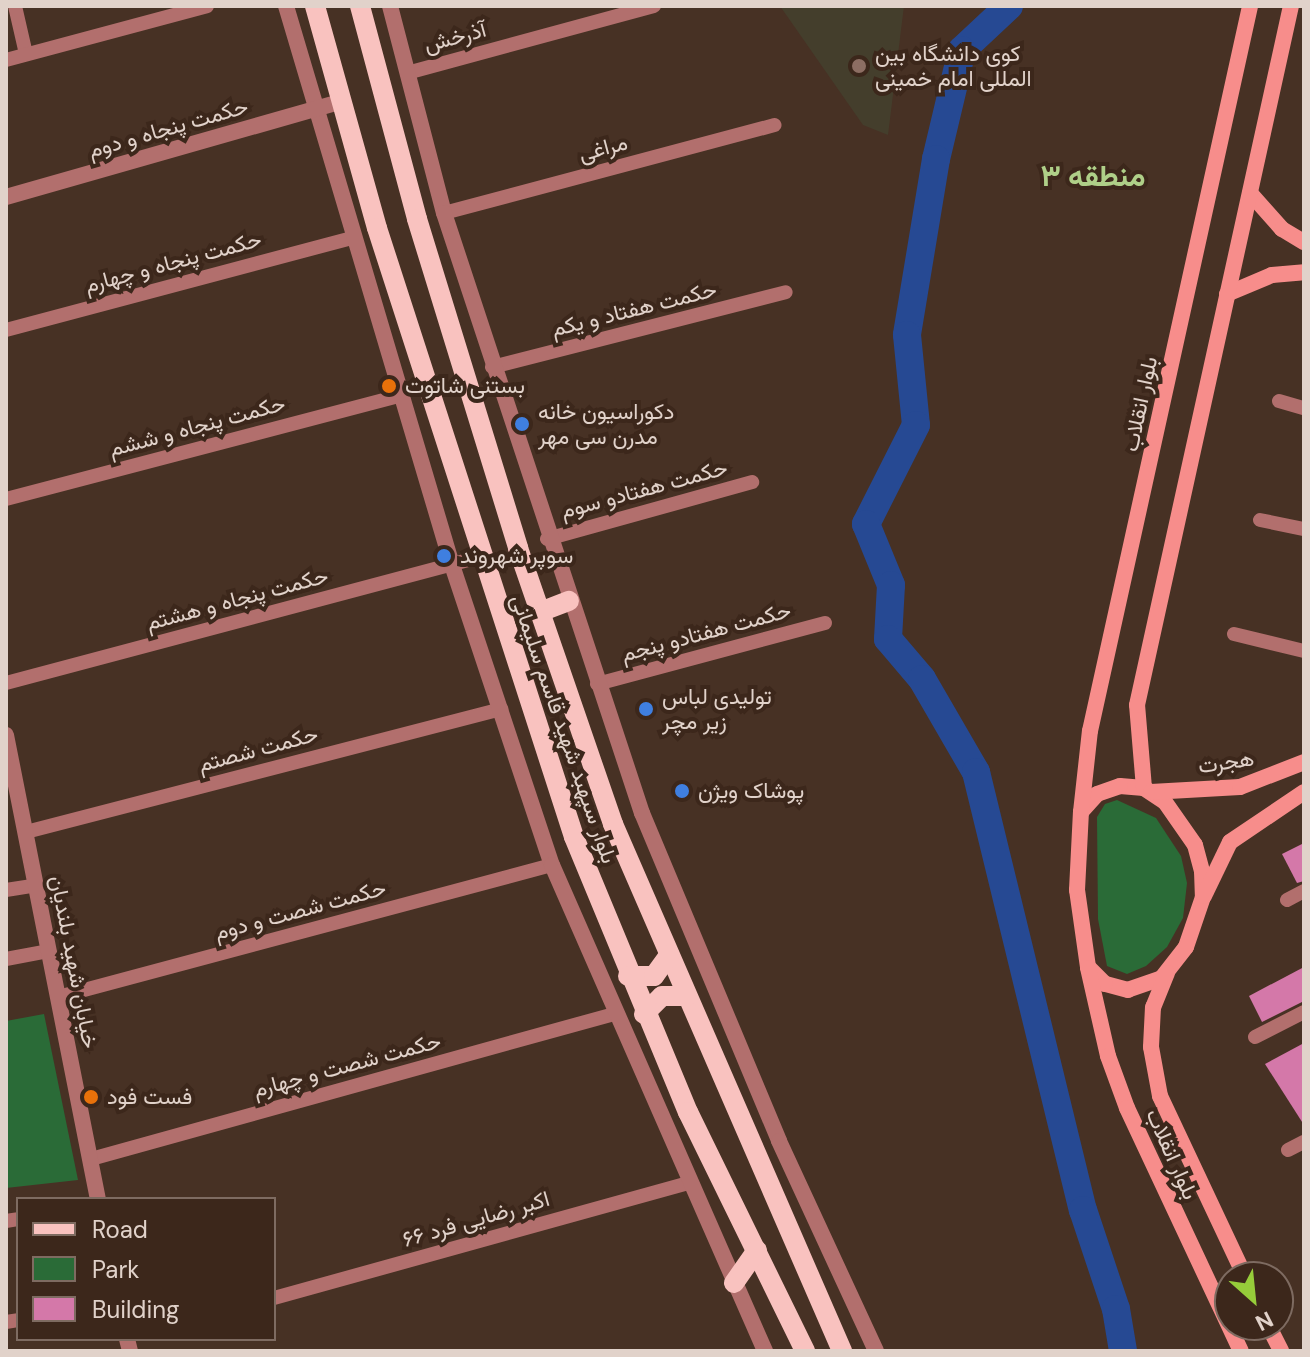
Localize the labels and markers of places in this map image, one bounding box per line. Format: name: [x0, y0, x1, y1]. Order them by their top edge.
place label: کوی دانشگاه بین المللی امام خمینی: [875, 40, 1032, 92]
marker: کوی دانشگاه بین المللی امام خمینی: [850, 57, 868, 75]
place label: بستنی شاتوت: [405, 373, 525, 399]
marker: بستنی شاتوت: [380, 377, 398, 395]
place label: دکوراسیون خانه مدرن سی مهر: [538, 398, 674, 450]
marker: دکوراسیون خانه مدرن سی مهر: [513, 415, 531, 433]
place label: سوپر شهروند: [460, 543, 573, 569]
marker: سوپر شهروند: [435, 547, 453, 565]
place label: تولیدی لباس زیر مچر: [662, 683, 772, 734]
marker: تولیدی لباس زیر مچر: [637, 700, 655, 718]
place label: پوشاک ویژن: [698, 778, 804, 804]
marker: پوشاک ویژن: [673, 782, 691, 800]
place label: فست فود: [107, 1084, 192, 1110]
marker: فست فود: [82, 1088, 100, 1106]

